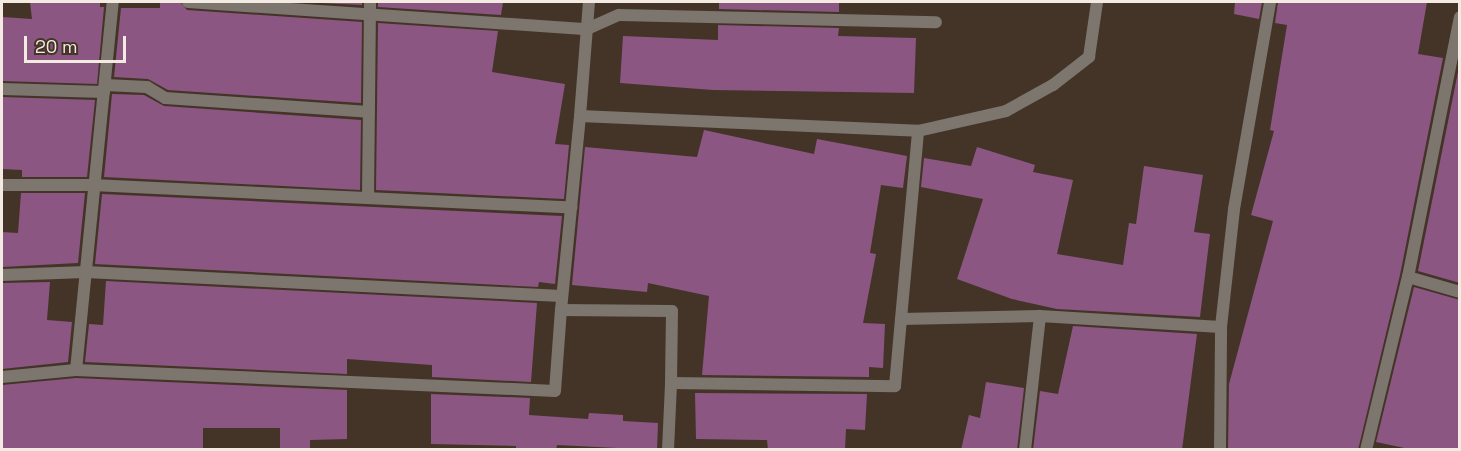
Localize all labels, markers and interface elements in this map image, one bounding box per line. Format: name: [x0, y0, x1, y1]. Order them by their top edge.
scale bar: [27, 24, 129, 62]
text: 20 m: [35, 35, 78, 58]

